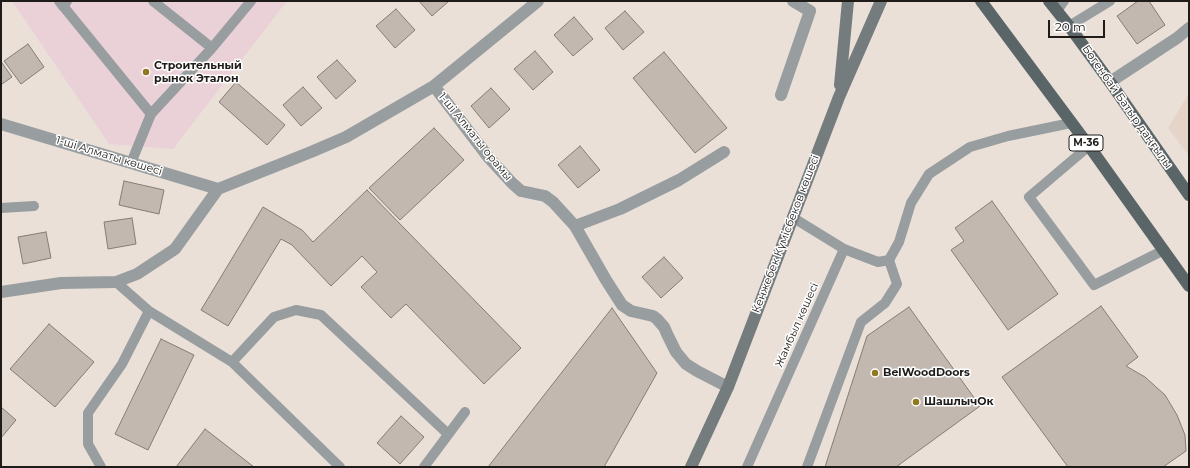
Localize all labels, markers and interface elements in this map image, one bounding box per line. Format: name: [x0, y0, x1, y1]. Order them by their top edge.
scale bar: [1050, 12, 1107, 38]
text: 20 m: [1055, 19, 1086, 34]
street label: Бөгенбай Батыр даңғылы: [1079, 43, 1175, 171]
place label: Строительный рынок Эталон: [154, 59, 242, 85]
marker: Строительный рынок Эталон: [141, 67, 151, 77]
street label: 1-ші Алматы орамы: [435, 90, 515, 184]
street label: 1-ші Алматы көшесі: [54, 134, 164, 178]
road number: M-36: [1069, 135, 1103, 151]
street label: Кенжебек Күмісбеков көшесі: [750, 153, 822, 315]
street label: Жамбыл көшесі: [772, 281, 822, 369]
place label: BelWoodDoors: [883, 366, 970, 380]
marker: BelWoodDoors: [870, 368, 880, 378]
place label: ШашлычОк: [924, 395, 993, 409]
marker: ШашлычОк: [911, 397, 921, 407]

